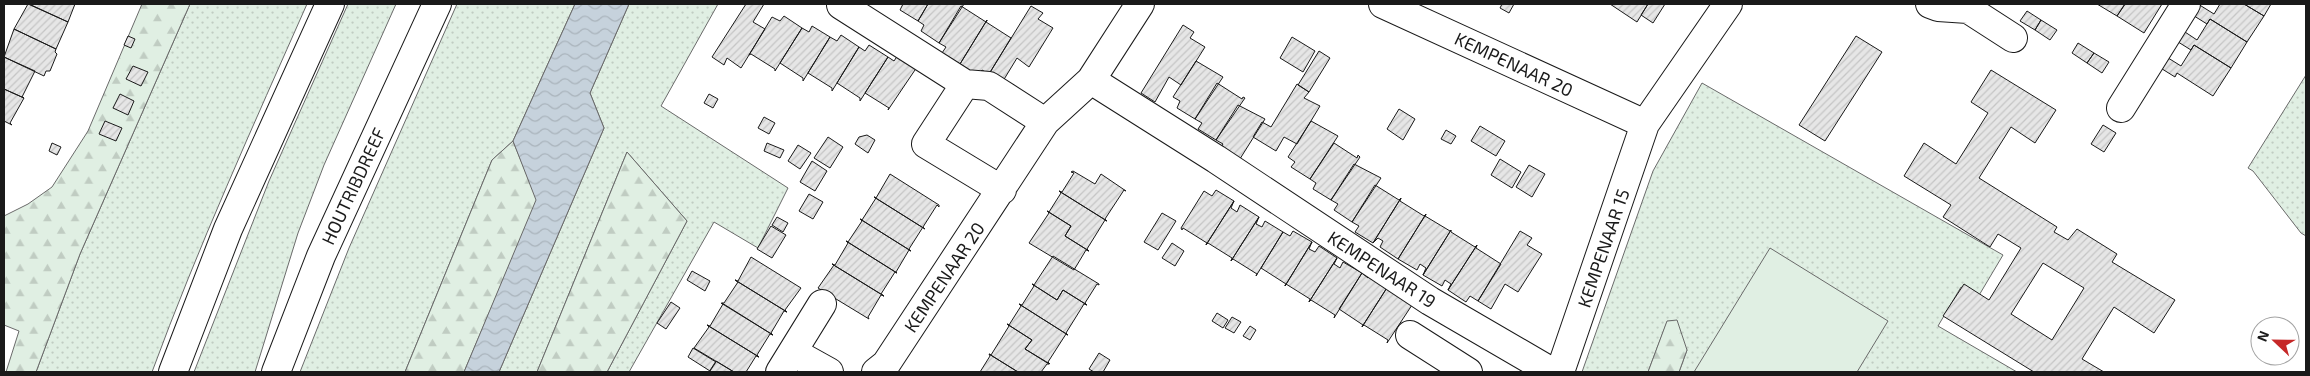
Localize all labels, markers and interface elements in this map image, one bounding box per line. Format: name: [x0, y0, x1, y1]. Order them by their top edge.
street label: KEMPENAAR 20: [1451, 27, 1577, 101]
street label: HOUTRIBDREEF: [316, 124, 390, 248]
street label: KEMPENAAR 15: [1572, 186, 1634, 310]
street label: KEMPENAAR 20: [899, 218, 989, 336]
street label: KEMPENAAR 19: [1324, 226, 1440, 312]
north arrow: [2250, 316, 2300, 366]
text: N: [2253, 328, 2272, 344]

